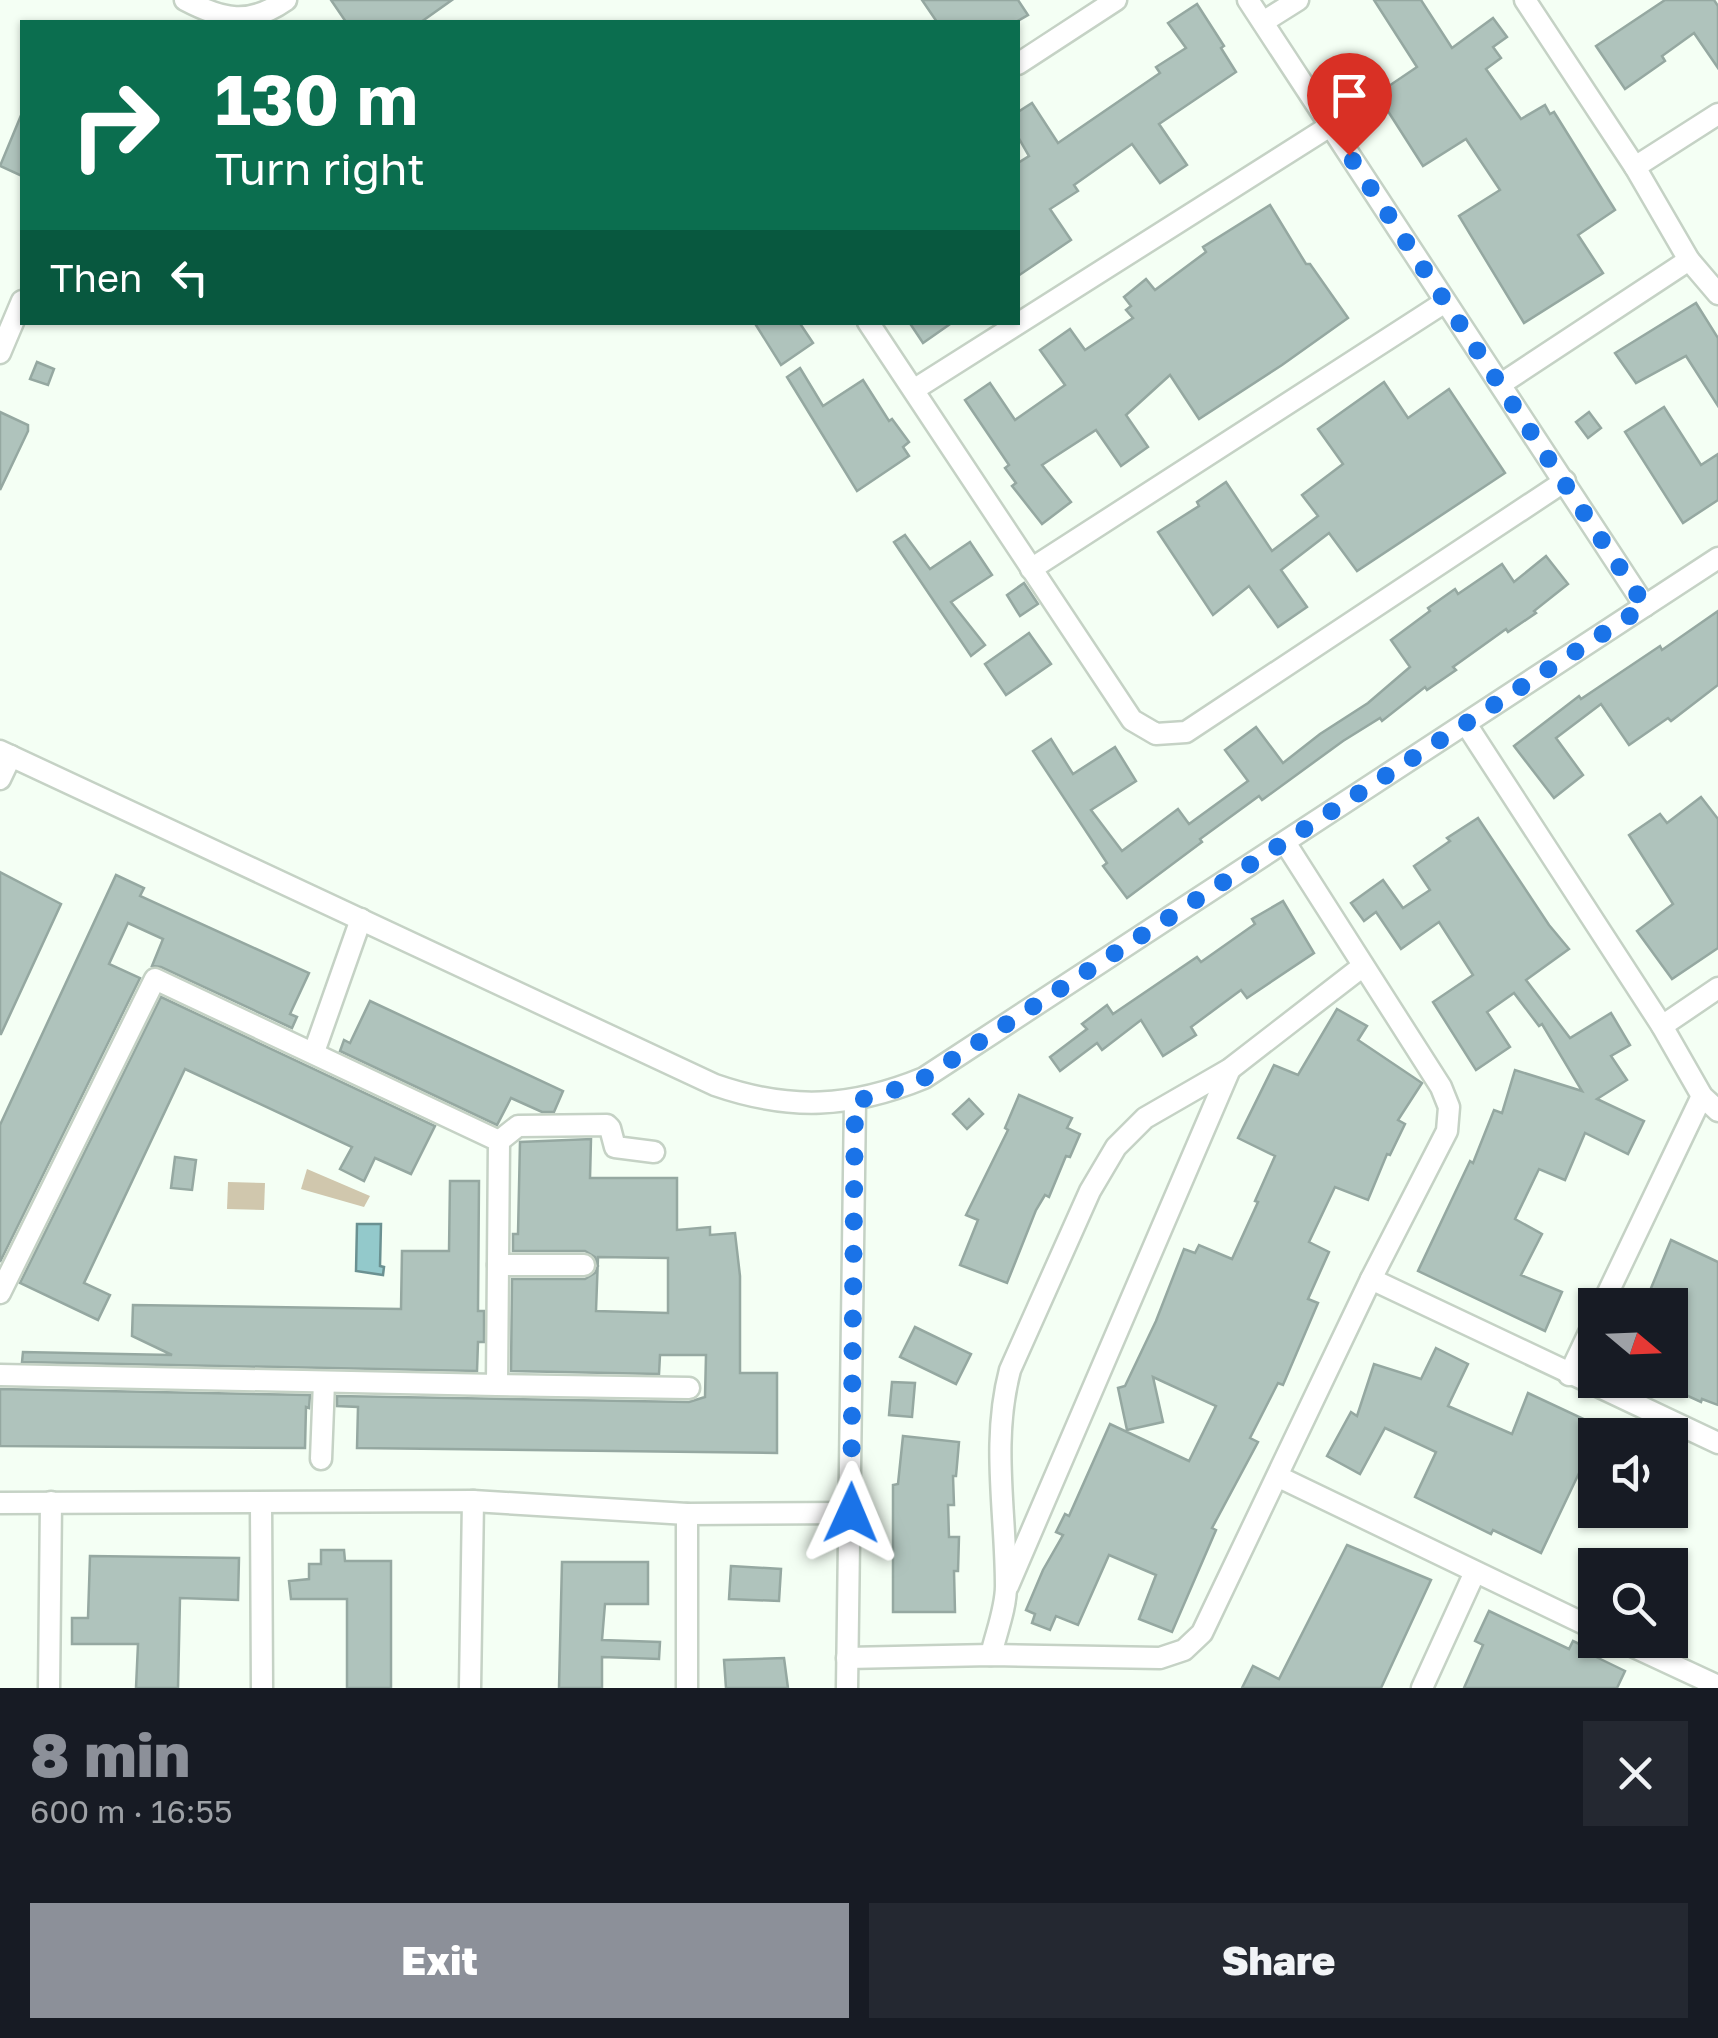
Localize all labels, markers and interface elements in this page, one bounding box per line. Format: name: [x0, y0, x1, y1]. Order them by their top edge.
pin: [1307, 53, 1392, 156]
text: 130 m: [215, 56, 418, 140]
icon: right: [50, 60, 180, 190]
icon: arrive: [1322, 68, 1377, 123]
text: Turn right: [215, 141, 425, 195]
icon: left: [162, 250, 217, 305]
text: Then: [50, 255, 142, 300]
north arrow: [1578, 1288, 1688, 1398]
map controls: [1578, 1288, 1688, 1658]
button: sound: [1578, 1418, 1688, 1528]
position arrow: [799, 1461, 903, 1565]
button: search: [1578, 1548, 1688, 1658]
text: 8 min: [30, 1718, 190, 1790]
button: close: [1583, 1721, 1688, 1826]
text: 600 m · 16:55: [30, 1792, 233, 1830]
button: Exit: [30, 1903, 849, 2018]
button: Share: [869, 1903, 1688, 2018]

